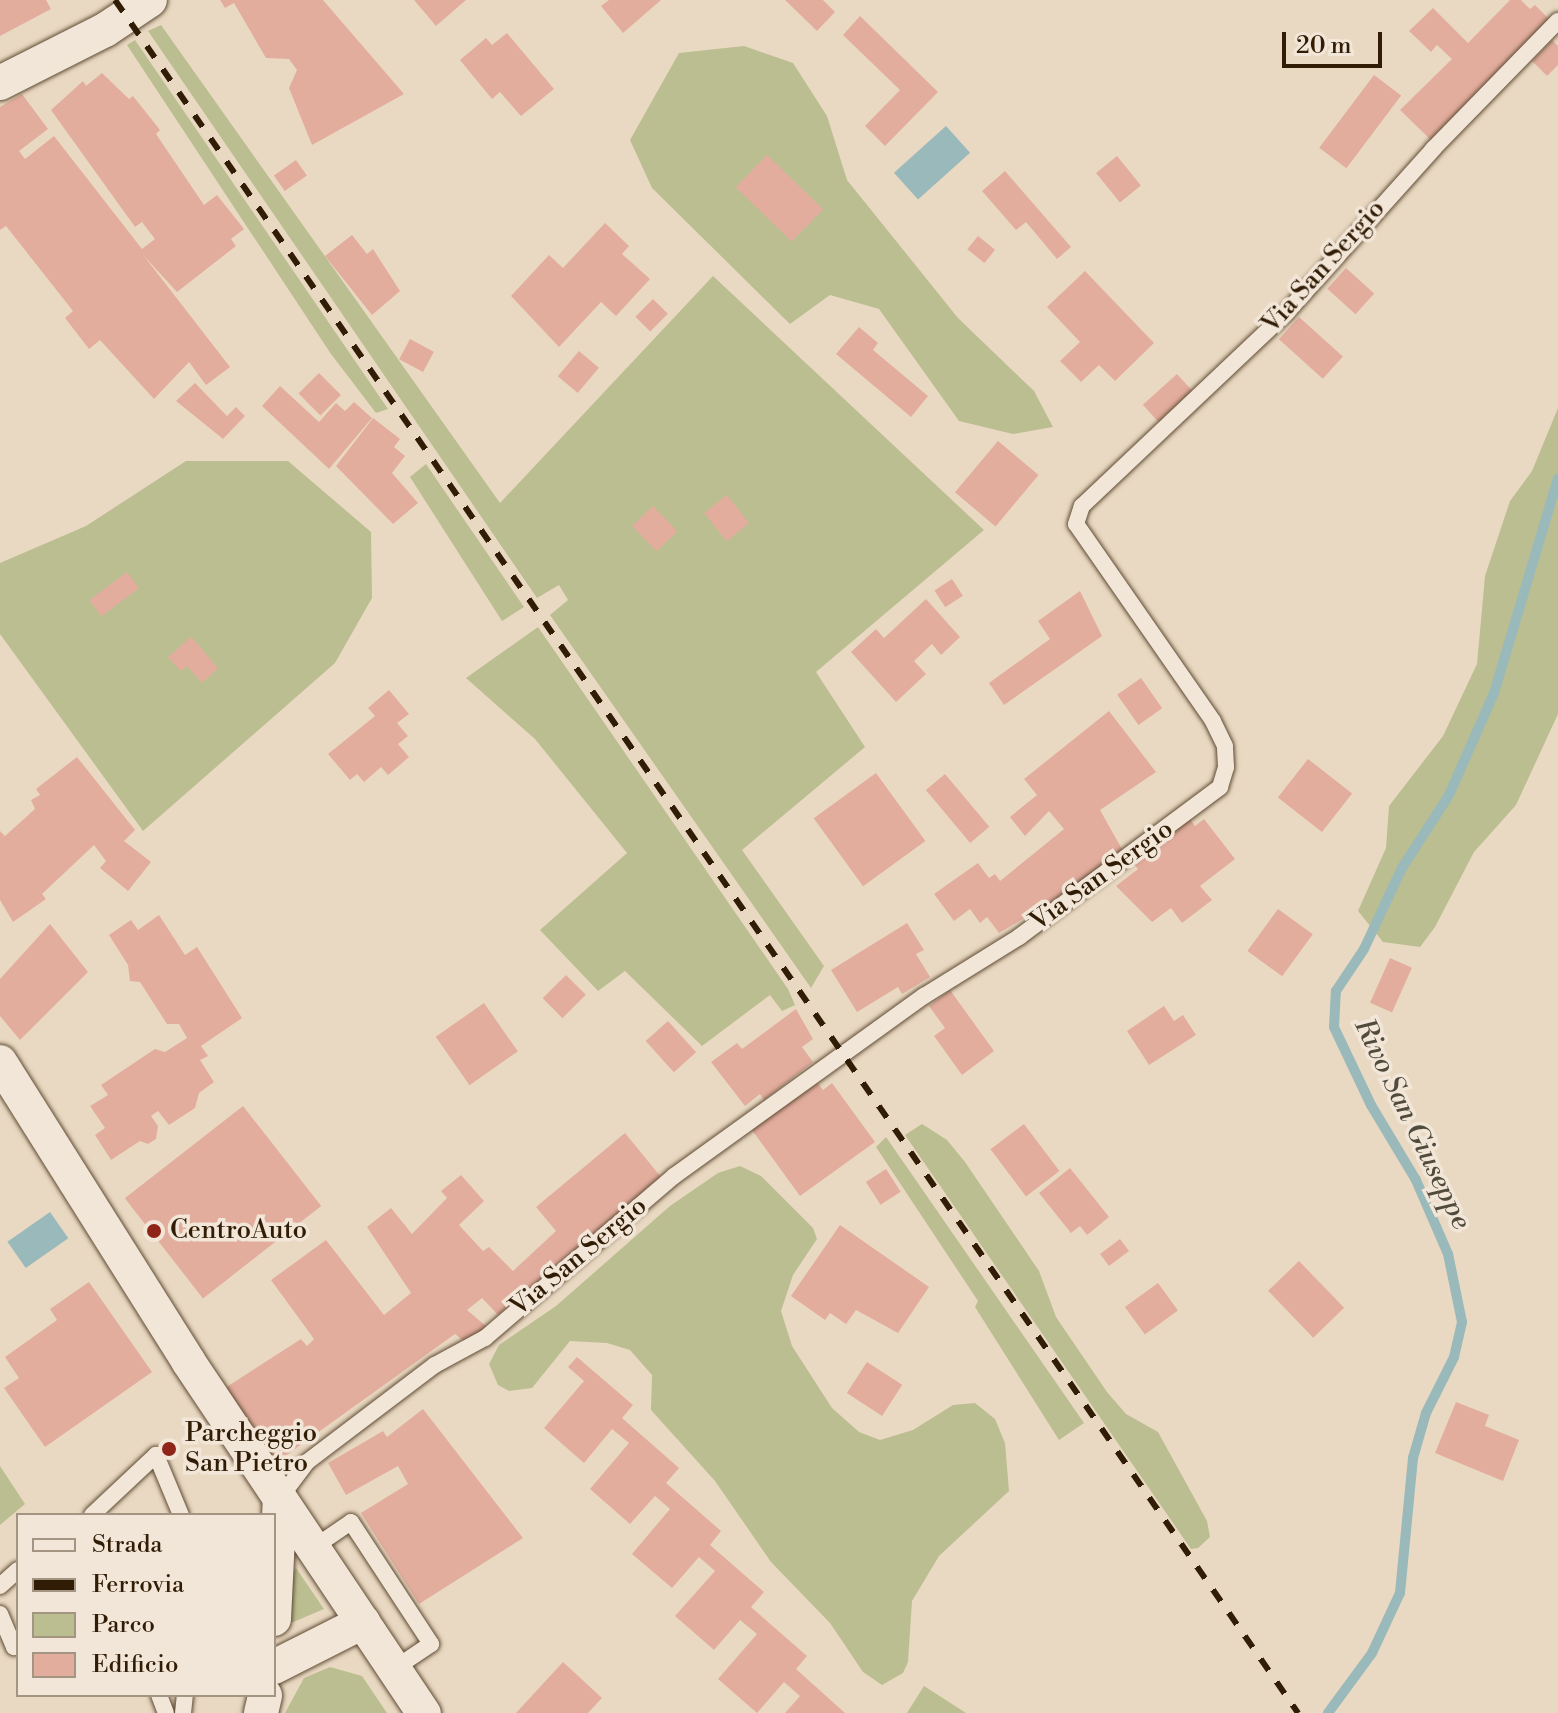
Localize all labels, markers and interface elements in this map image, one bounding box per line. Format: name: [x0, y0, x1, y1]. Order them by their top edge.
scale bar: [1286, 16, 1386, 66]
text: 20 m: [1296, 31, 1352, 61]
street label: Via San Sergio: [1256, 194, 1392, 340]
street label: Via San Sergio: [1025, 814, 1179, 938]
water label: Rivo San Giuseppe: [1346, 1013, 1478, 1235]
street label: Via San Sergio: [504, 1191, 654, 1323]
place label: CentroAuto: [170, 1215, 307, 1247]
marker: CentroAuto: [145, 1222, 163, 1240]
place label: Parcheggio San Pietro: [185, 1418, 317, 1480]
marker: Parcheggio San Pietro: [160, 1440, 178, 1458]
legend: [16, 1513, 276, 1697]
text: Strada: [92, 1530, 162, 1560]
text: Ferrovia: [92, 1570, 184, 1600]
text: Parco: [92, 1610, 155, 1640]
text: Edificio: [92, 1650, 178, 1680]

